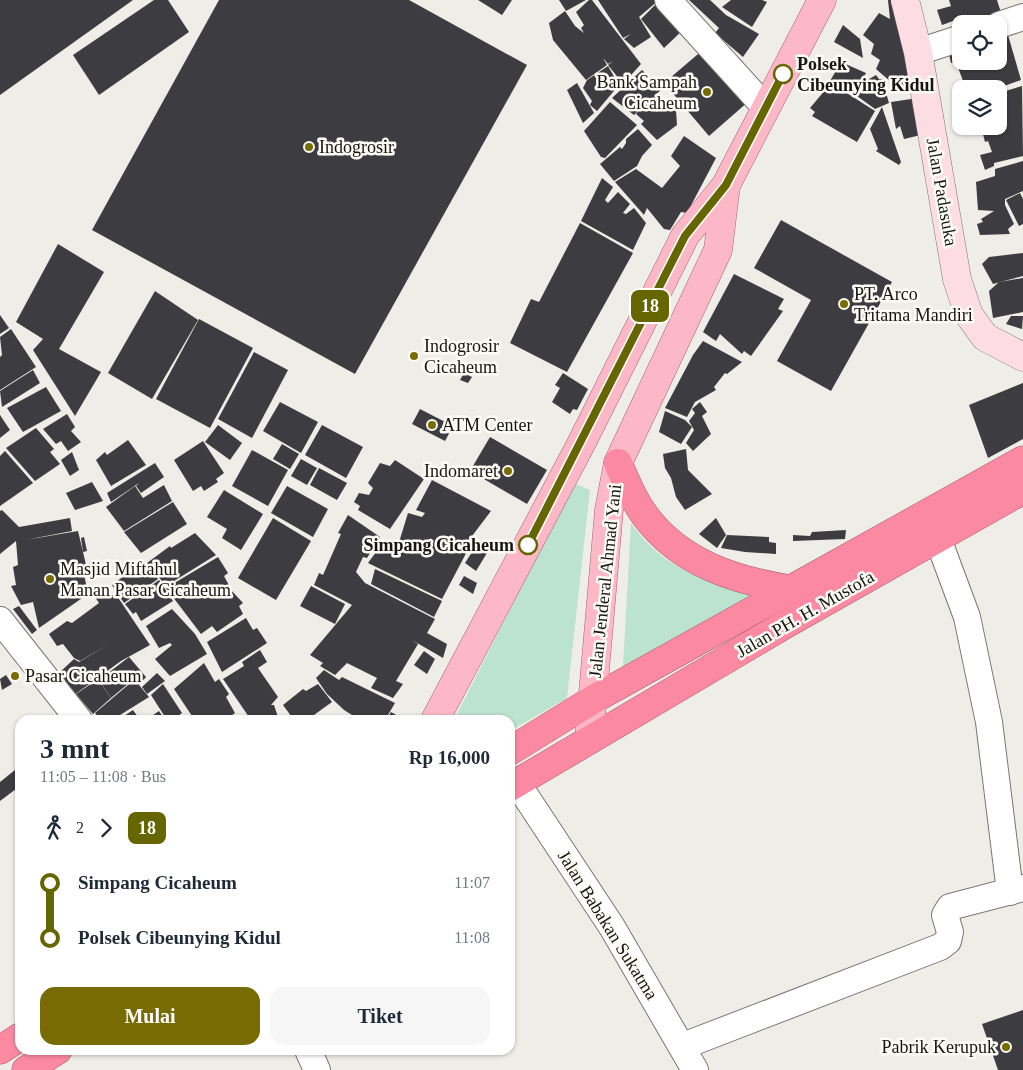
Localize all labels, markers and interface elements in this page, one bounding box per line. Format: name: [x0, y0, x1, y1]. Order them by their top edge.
map controls: [952, 15, 1007, 135]
button: locate: [952, 15, 1007, 70]
place label: Polsek Cibeunying Kidul: [797, 54, 935, 95]
marker: Polsek Cibeunying Kidul: [773, 64, 793, 84]
place label: Bank Sampah Cicaheum: [597, 72, 697, 113]
button: layers: [952, 80, 1007, 135]
marker: Bank Sampah Cicaheum: [701, 86, 713, 98]
street label: Jalan Padasuka: [923, 136, 961, 248]
place label: Indogrosir: [319, 137, 394, 157]
marker: Indogrosir: [303, 141, 315, 153]
place label: PT. Arco Tritama Mandiri: [854, 284, 973, 325]
line badge: 18: [628, 290, 672, 322]
text: 18: [641, 296, 659, 316]
marker: PT. Arco Tritama Mandiri: [838, 298, 850, 310]
place label: Indogrosir Cicaheum: [424, 336, 499, 377]
marker: Indogrosir Cicaheum: [408, 350, 420, 362]
place label: ATM Center: [442, 415, 532, 435]
marker: ATM Center: [426, 419, 438, 431]
place label: Indomaret: [424, 461, 498, 481]
marker: Indomaret: [502, 465, 514, 477]
street label: Jalan Jenderal Ahmad Yani: [585, 483, 625, 679]
place label: Simpang Cicaheum: [363, 535, 514, 555]
marker: Simpang Cicaheum: [518, 535, 538, 555]
place label: Masjid Miftahul Manan Pasar Cicaheum: [60, 559, 231, 600]
street label: Jalan PH. H. Mustofa: [733, 566, 877, 662]
marker: Masjid Miftahul Manan Pasar Cicaheum: [44, 573, 56, 585]
place label: Pasar Cicaheum: [25, 666, 141, 686]
marker: Pasar Cicaheum: [9, 670, 21, 682]
text: 3 mnt: [40, 733, 109, 764]
text: Rp 16,000: [409, 747, 490, 768]
text: 11:05 – 11:08 · Bus: [40, 768, 166, 785]
icon: walk: [40, 814, 68, 842]
icon: forward: [92, 814, 120, 842]
text: 18: [138, 818, 156, 838]
text: 2: [76, 819, 84, 836]
street label: Jalan Babakan Sukatma: [554, 847, 662, 1003]
text: Simpang Cicaheum: [78, 872, 237, 893]
text: 11:07: [454, 874, 490, 891]
text: Polsek Cibeunying Kidul: [78, 927, 281, 948]
text: 11:08: [454, 929, 490, 946]
button: Mulai: [40, 987, 260, 1045]
button: Tiket: [270, 987, 490, 1045]
place label: Pabrik Kerupuk: [882, 1037, 996, 1057]
marker: Pabrik Kerupuk: [1000, 1041, 1012, 1053]

